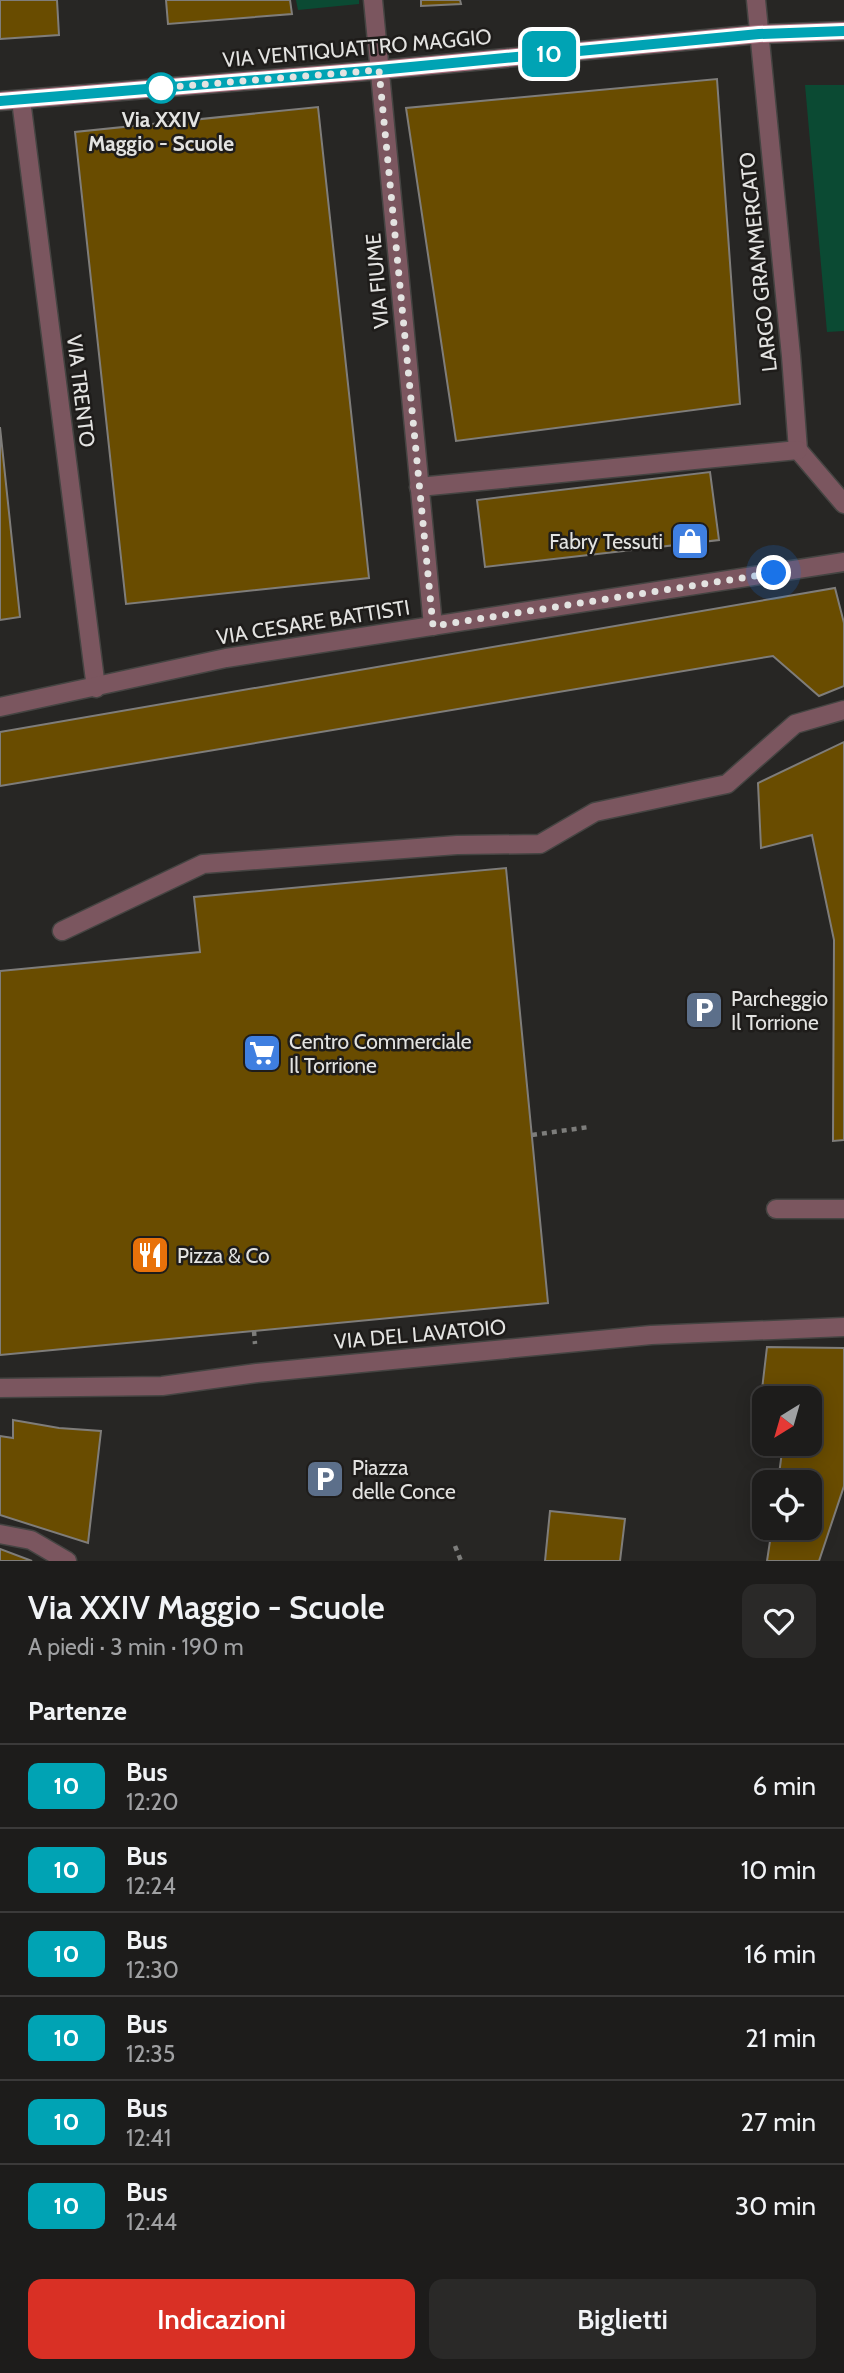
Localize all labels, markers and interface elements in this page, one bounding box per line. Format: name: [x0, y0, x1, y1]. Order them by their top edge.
street label: VIA VENTIQUATTRO MAGGIO: [221, 24, 493, 72]
line badge: 10: [518, 31, 580, 77]
text: 10: [536, 39, 562, 68]
marker: Via XXIV Maggio - Scuole: [146, 73, 176, 103]
place label: Via XXIV Maggio - Scuole: [88, 107, 234, 156]
street label: LARGO GRAMMERCATO: [734, 151, 782, 373]
street label: VIA FIUME: [360, 232, 394, 330]
street label: VIA TRENTO: [62, 333, 100, 449]
shop icon: Fabry Tessuti: [669, 520, 711, 562]
place label: Fabry Tessuti: [549, 529, 663, 554]
your location: [756, 555, 791, 590]
street label: VIA CESARE BATTISTI: [214, 594, 412, 650]
place label: Parcheggio Il Torrione: [731, 986, 828, 1035]
parking icon: Parcheggio Il Torrione: [683, 989, 725, 1031]
place label: Centro Commerciale Il Torrione: [289, 1029, 472, 1078]
supermarket icon: Centro Commerciale Il Torrione: [241, 1032, 283, 1074]
restaurant icon: Pizza & Co: [129, 1234, 171, 1276]
place label: Pizza & Co: [177, 1243, 270, 1268]
street label: VIA DEL LAVATOIO: [333, 1314, 507, 1354]
north arrow: [752, 1386, 822, 1456]
map controls: [752, 1386, 822, 1540]
place label: Piazza delle Conce: [352, 1455, 456, 1504]
parking icon: Piazza delle Conce: [304, 1458, 346, 1500]
button: locate: [752, 1470, 822, 1540]
button: heart: [742, 1584, 816, 1658]
text: Via XXIV Maggio - Scuole: [28, 1587, 385, 1627]
text: A piedi · 3 min · 190 m: [28, 1633, 244, 1661]
text: Partenze: [28, 1695, 127, 1727]
text: Bus: [126, 1756, 167, 1788]
text: 6 min: [753, 1770, 816, 1802]
text: 10: [54, 1771, 79, 1800]
text: 12:20: [126, 1788, 178, 1816]
text: Bus: [126, 1840, 167, 1872]
text: 10 min: [741, 1854, 816, 1886]
text: 10: [54, 1855, 79, 1884]
text: 12:24: [126, 1872, 176, 1900]
text: Bus: [126, 1924, 167, 1956]
text: 16 min: [744, 1938, 816, 1970]
text: 10: [54, 1939, 79, 1968]
text: 12:30: [126, 1956, 179, 1984]
text: Bus: [126, 2008, 167, 2040]
text: 21 min: [745, 2022, 816, 2054]
text: 10: [54, 2023, 79, 2052]
text: 12:35: [126, 2040, 175, 2068]
text: Bus: [126, 2092, 167, 2124]
text: 27 min: [741, 2106, 816, 2138]
text: 10: [54, 2107, 79, 2136]
text: 12:41: [126, 2124, 171, 2152]
text: Bus: [126, 2176, 167, 2208]
text: 30 min: [735, 2190, 816, 2222]
text: 10: [54, 2191, 79, 2220]
text: 12:44: [126, 2208, 177, 2236]
button: Indicazioni: [28, 2279, 415, 2359]
button: Biglietti: [429, 2279, 816, 2359]

